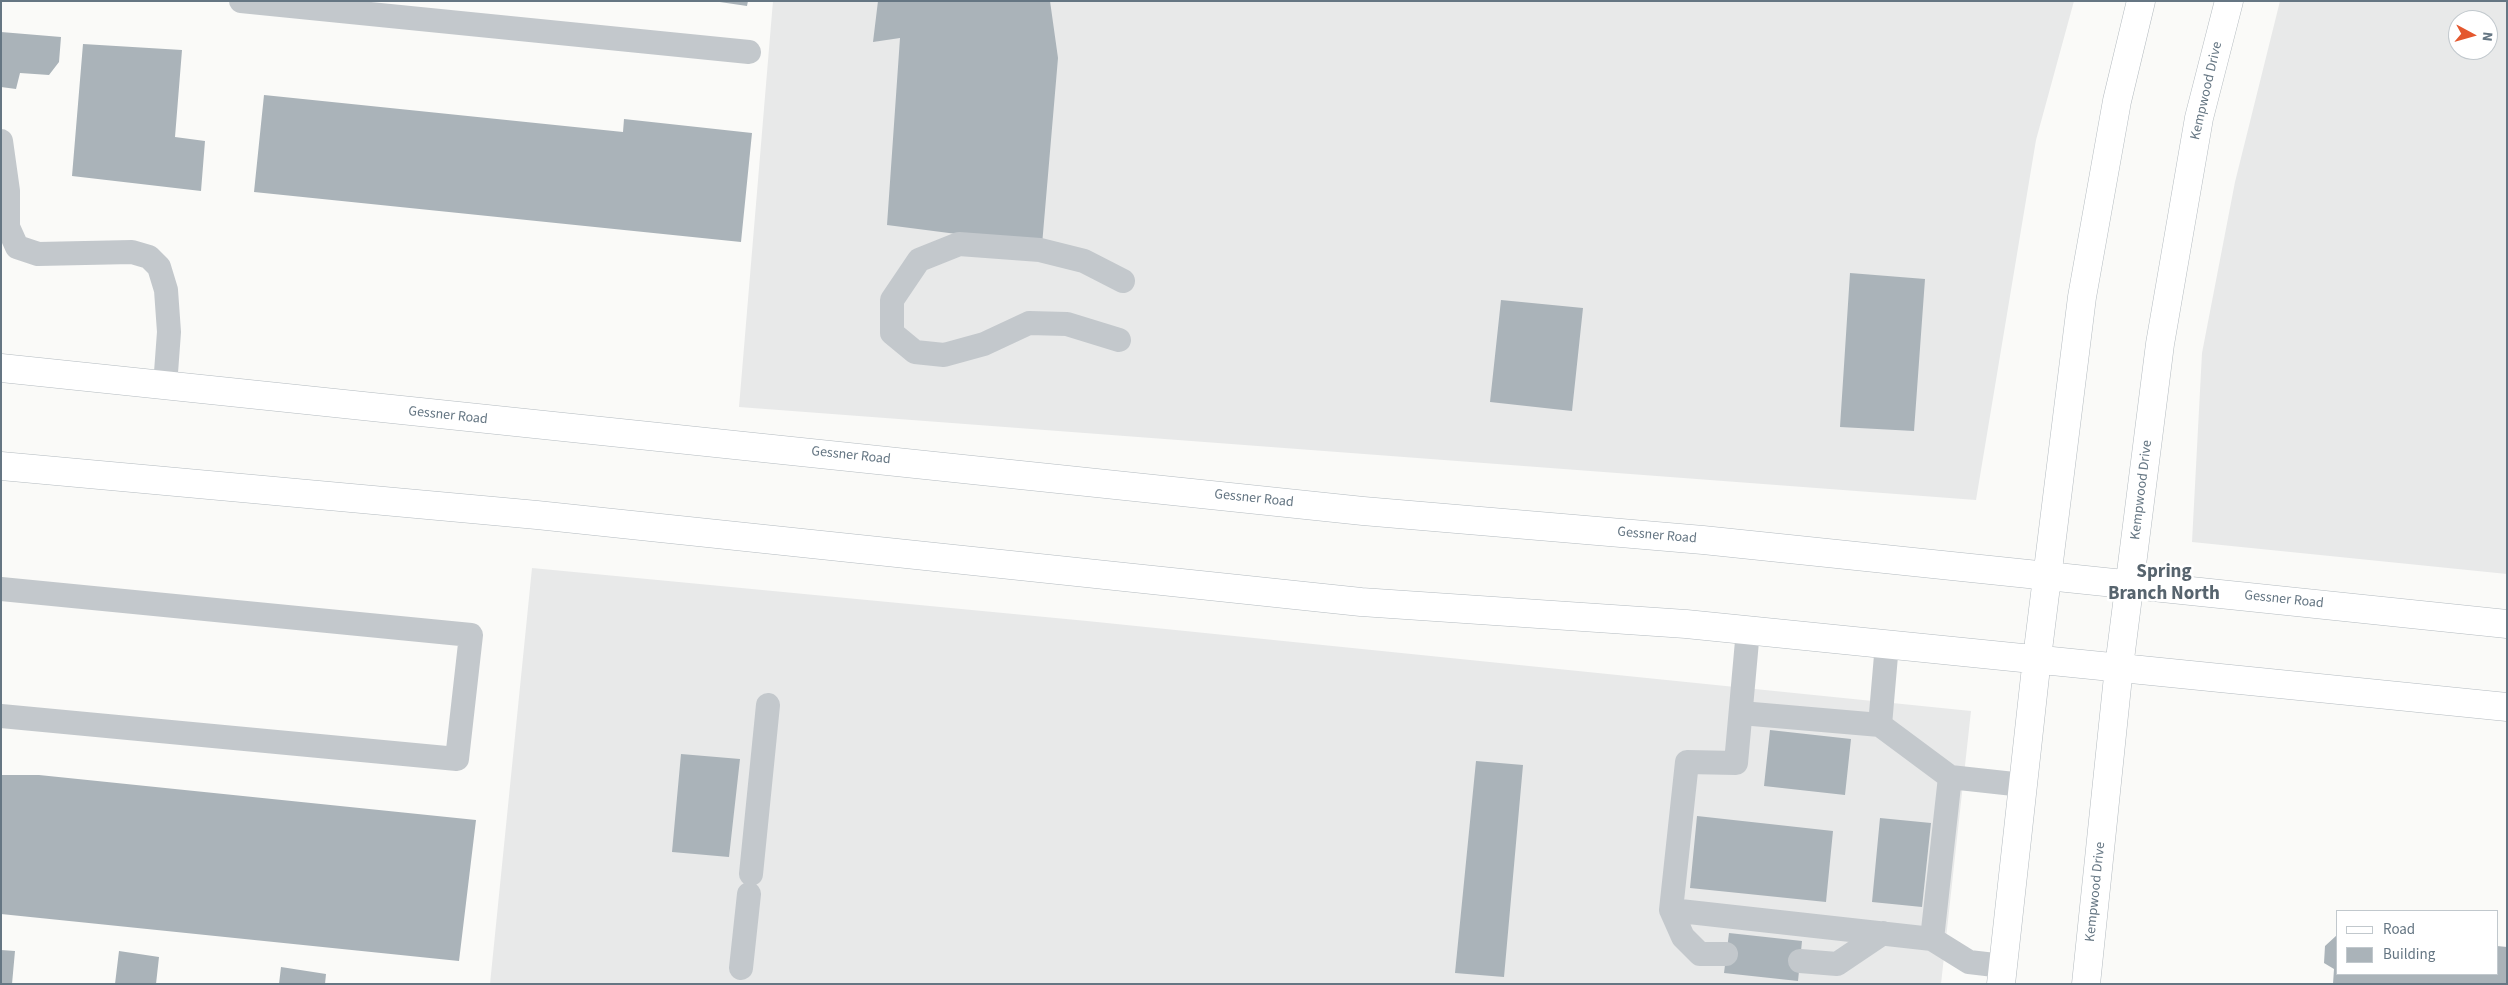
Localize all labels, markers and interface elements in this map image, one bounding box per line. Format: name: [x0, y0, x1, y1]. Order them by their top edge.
north arrow: [2448, 10, 2498, 60]
text: N: [2476, 31, 2497, 42]
street label: Kempwood Drive: [2188, 40, 2226, 142]
street label: Gessner Road: [408, 403, 488, 429]
street label: Kempwood Drive: [2128, 439, 2156, 541]
street label: Gessner Road: [811, 443, 891, 469]
street label: Gessner Road: [1214, 486, 1294, 512]
street label: Gessner Road: [1617, 524, 1697, 548]
district label: Spring Branch North: [2108, 562, 2220, 606]
street label: Gessner Road: [2244, 587, 2324, 613]
street label: Kempwood Drive: [2082, 841, 2110, 943]
legend: [2336, 910, 2498, 975]
text: Road: [2383, 919, 2415, 940]
text: Building: [2383, 944, 2435, 965]

